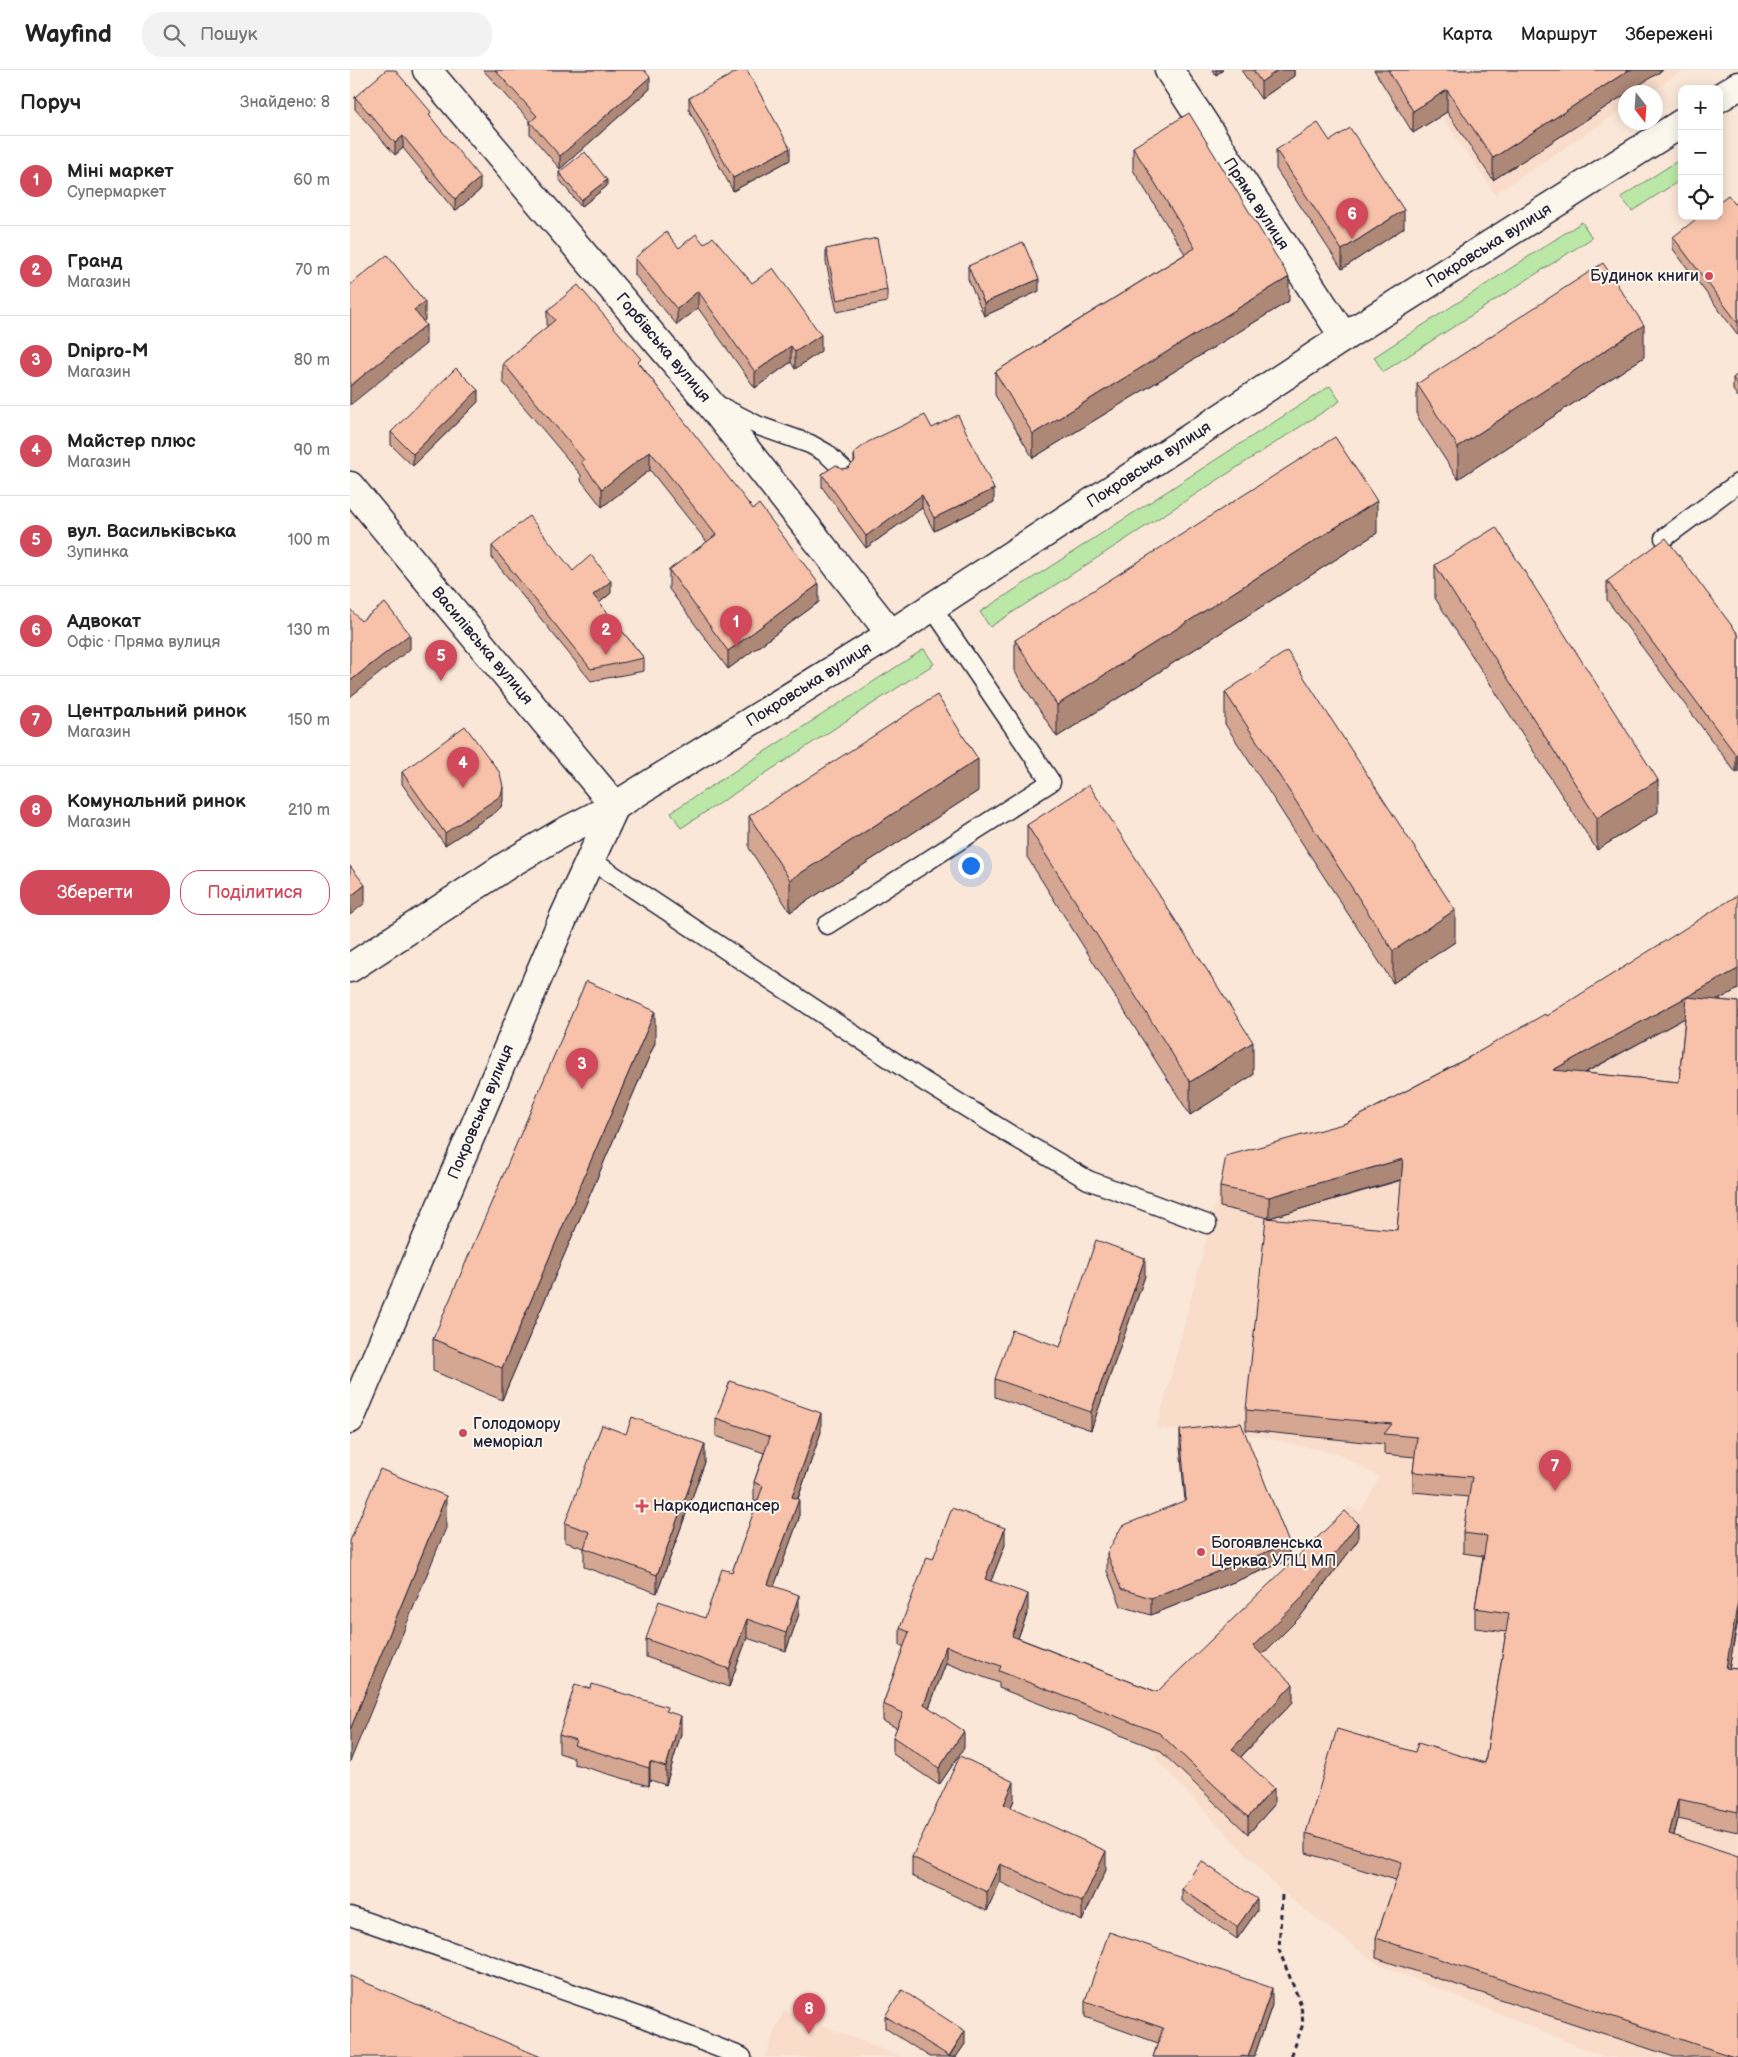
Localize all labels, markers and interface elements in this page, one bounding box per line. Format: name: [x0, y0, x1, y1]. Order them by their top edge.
search box: [142, 12, 492, 57]
text: Wayfind: [25, 20, 112, 49]
icon: search: [160, 21, 188, 49]
text: Пошук: [200, 23, 258, 46]
text: Карта: [1442, 24, 1493, 45]
text: Маршрут: [1521, 24, 1597, 45]
text: Збережені: [1625, 24, 1713, 45]
north arrow: [1618, 85, 1663, 130]
map controls: [1678, 85, 1723, 220]
button: +: [1678, 85, 1723, 130]
text: Поруч: [20, 90, 81, 115]
text: Знайдено: 8: [240, 93, 330, 112]
button: −: [1678, 130, 1723, 175]
street label: Пряма вулиця: [1219, 154, 1293, 254]
text: Міні маркет: [67, 160, 174, 183]
text: 1: [33, 171, 39, 190]
text: 60 m: [293, 171, 330, 190]
button: locate: [1678, 175, 1723, 220]
text: Супермаркет: [67, 183, 166, 202]
pin: 6: [1336, 198, 1368, 239]
street label: Покровська вулиця: [1423, 200, 1555, 292]
text: Гранд: [67, 250, 122, 273]
text: 2: [31, 261, 41, 280]
text: 70 m: [295, 261, 330, 280]
place label: Будинок книги: [1590, 267, 1699, 286]
marker: Будинок книги: [1703, 270, 1715, 282]
text: Магазин: [67, 273, 131, 292]
street label: Горбівська вулиця: [612, 289, 714, 407]
text: Dnipro-M: [67, 340, 149, 363]
text: 3: [31, 351, 41, 370]
text: 80 m: [294, 351, 330, 370]
text: Магазин: [67, 363, 131, 382]
street label: Покровська вулиця: [1083, 418, 1215, 512]
text: Майстер плюс: [67, 430, 196, 453]
text: 4: [31, 441, 41, 460]
text: 90 m: [294, 441, 330, 460]
text: Магазин: [67, 453, 131, 472]
text: вул. Васильківська: [67, 520, 236, 543]
text: 5: [31, 531, 41, 550]
text: 100 m: [287, 531, 330, 550]
text: Зупинка: [67, 543, 129, 562]
street label: Василівська вулиця: [427, 583, 537, 709]
pin: 1: [720, 606, 752, 647]
text: Адвокат: [67, 610, 141, 633]
pin: 2: [590, 614, 622, 655]
text: 6: [31, 621, 41, 640]
text: 130 m: [287, 621, 330, 640]
text: Офіс · Пряма вулиця: [67, 633, 220, 652]
street label: Покровська вулиця: [743, 639, 875, 731]
pin: 5: [425, 640, 457, 681]
text: Центральний ринок: [67, 700, 246, 723]
text: 7: [32, 711, 40, 730]
text: 150 m: [288, 711, 330, 730]
text: Магазин: [67, 723, 131, 742]
pin: 4: [447, 747, 479, 788]
text: Комунальний ринок: [67, 790, 246, 813]
text: 8: [31, 801, 41, 820]
text: 210 m: [288, 801, 330, 820]
text: Магазин: [67, 813, 131, 832]
your location: [958, 853, 984, 879]
button: Зберегти: [20, 870, 170, 915]
button: Поділитися: [180, 870, 330, 915]
street label: Покровська вулиця: [444, 1042, 518, 1182]
pin: 3: [566, 1048, 598, 1089]
place label: Голодомору меморіал: [473, 1415, 561, 1452]
marker: Голодомору меморіал: [457, 1427, 469, 1439]
pin: 7: [1539, 1450, 1571, 1491]
place label: Наркодиспансер: [653, 1497, 780, 1516]
marker: Наркодиспансер: [635, 1499, 649, 1513]
place label: Богоявленська Церква УПЦ МП: [1211, 1534, 1336, 1571]
marker: Богоявленська Церква УПЦ МП: [1195, 1546, 1207, 1558]
pin: 8: [793, 1993, 825, 2034]

